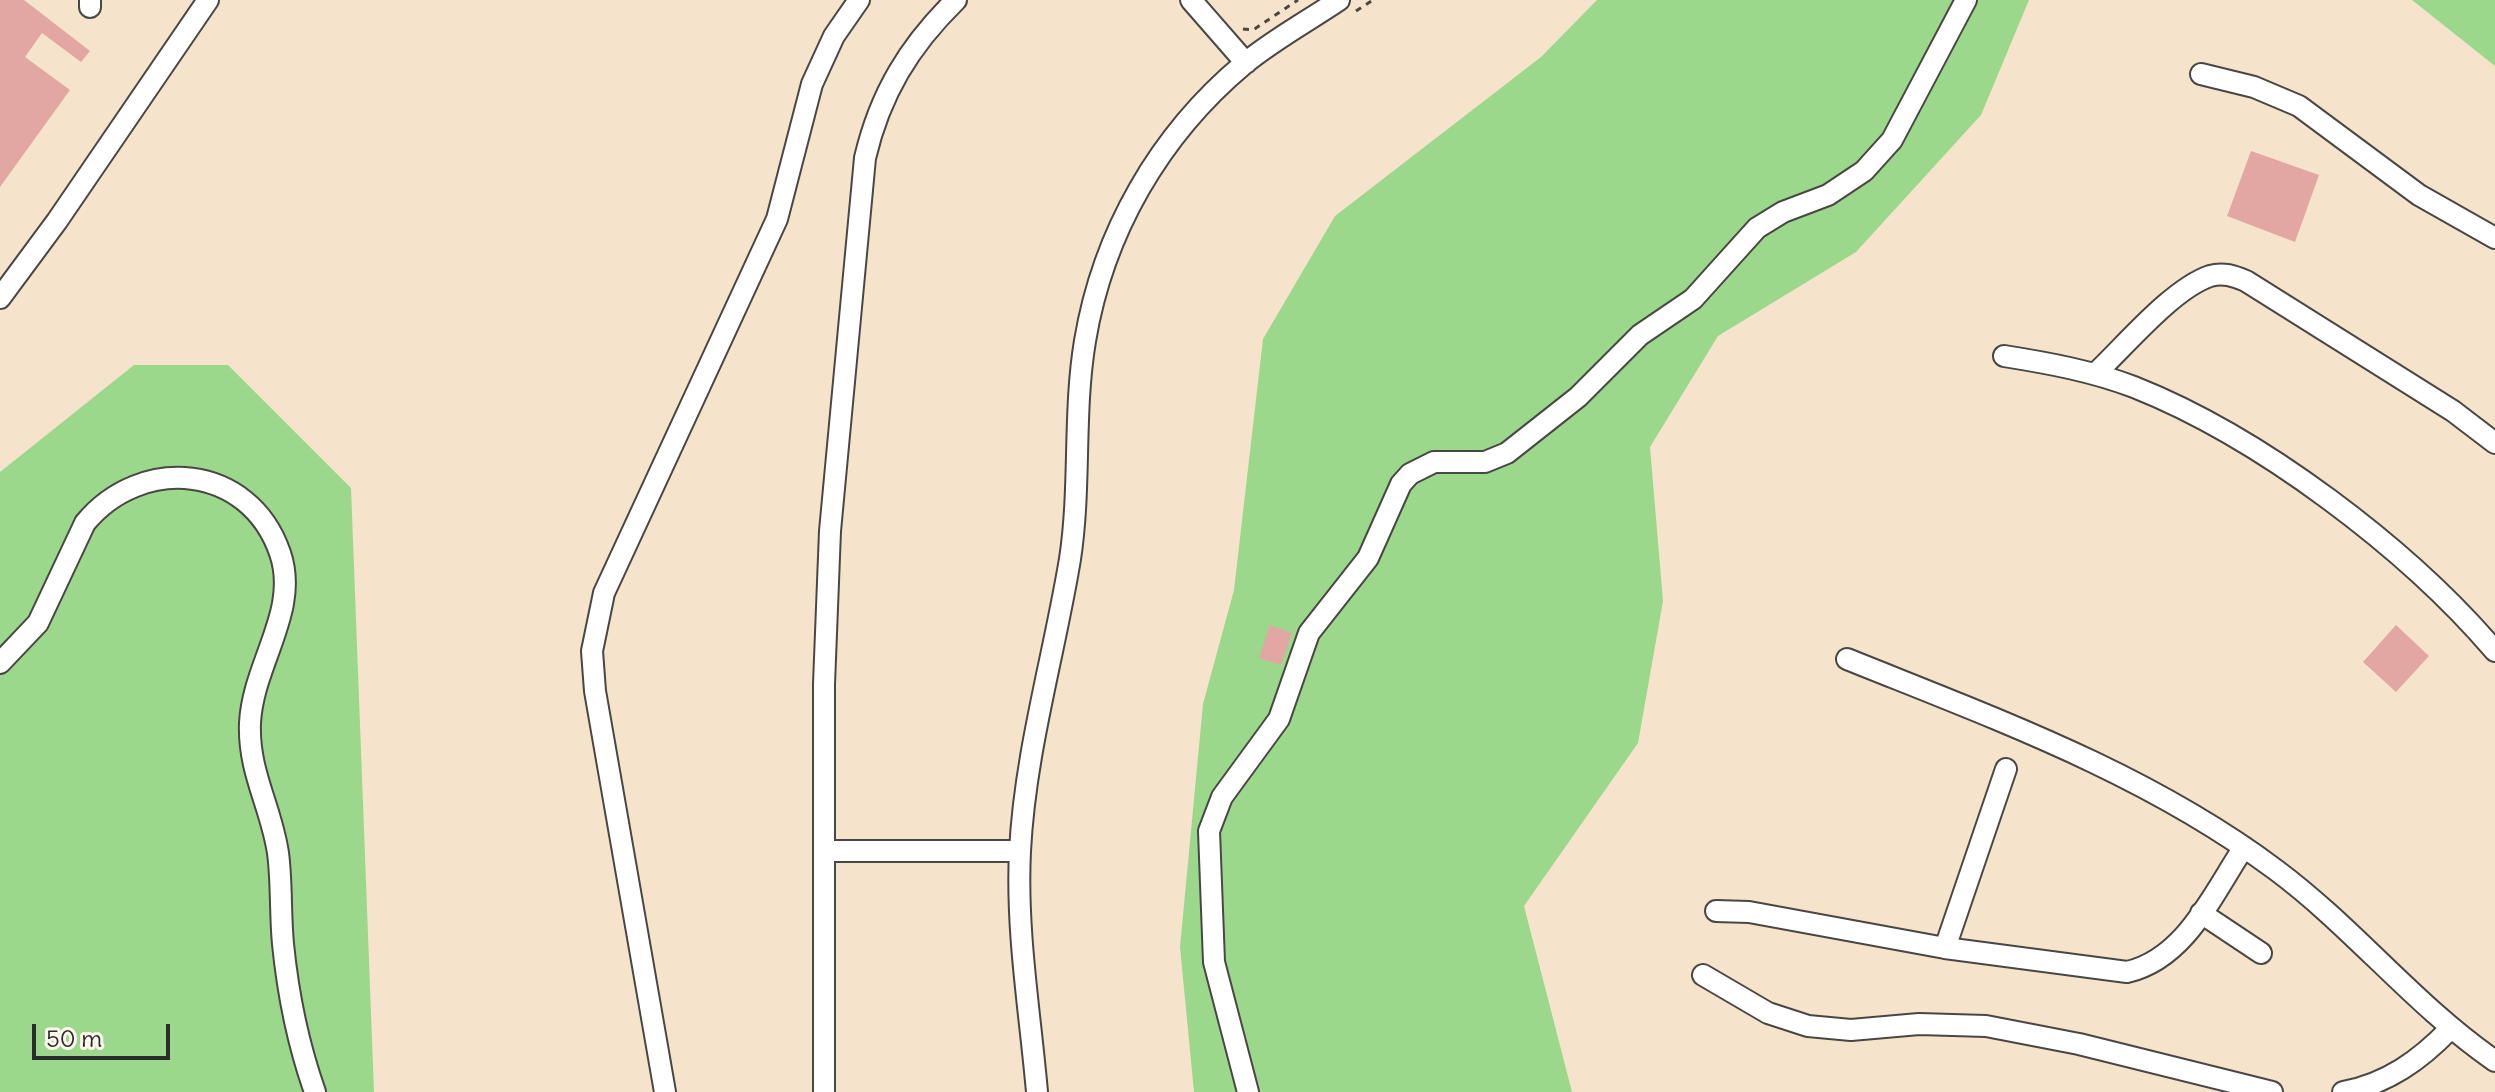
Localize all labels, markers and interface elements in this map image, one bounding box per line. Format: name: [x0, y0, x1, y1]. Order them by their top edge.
scale bar: [36, 1008, 174, 1058]
text: 50 m: [46, 1023, 102, 1053]

